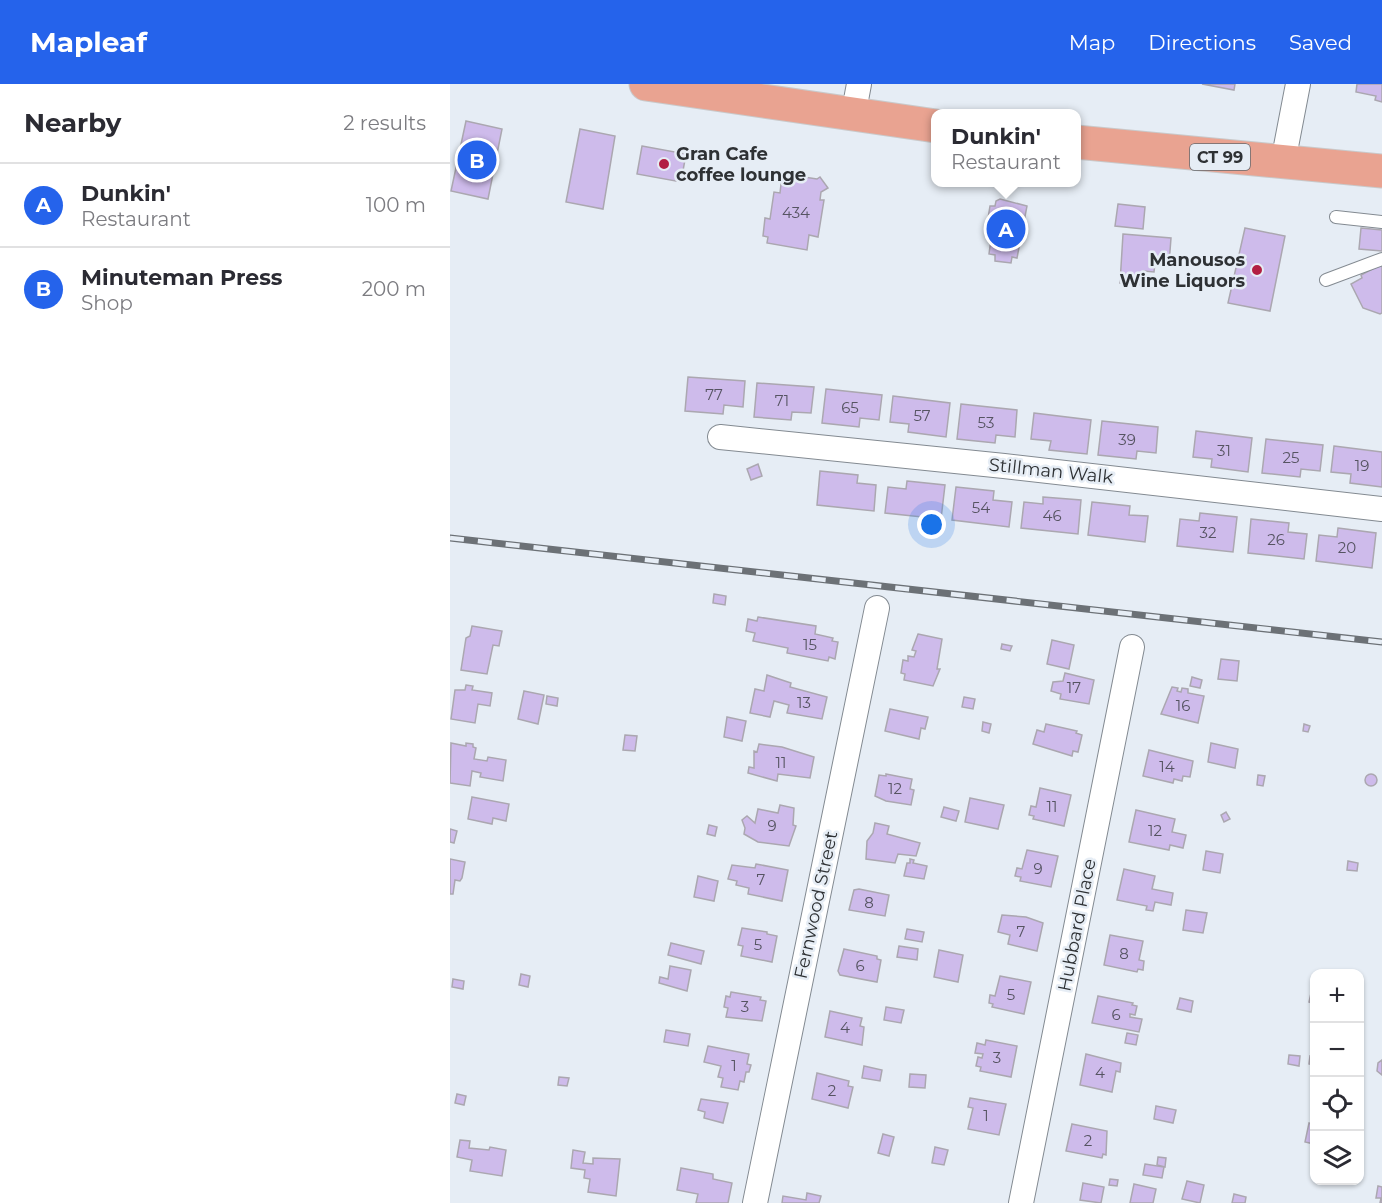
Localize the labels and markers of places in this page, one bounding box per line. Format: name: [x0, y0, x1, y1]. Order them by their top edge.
pin: B: [458, 138, 496, 182]
place label: Gran Cafe coffee lounge: [676, 143, 806, 186]
marker: Gran Cafe coffee lounge: [657, 157, 671, 171]
pin: A: [986, 206, 1026, 252]
place label: Manousos Wine Liquors: [1120, 249, 1245, 292]
marker: Manousos Wine Liquors: [1250, 263, 1264, 277]

